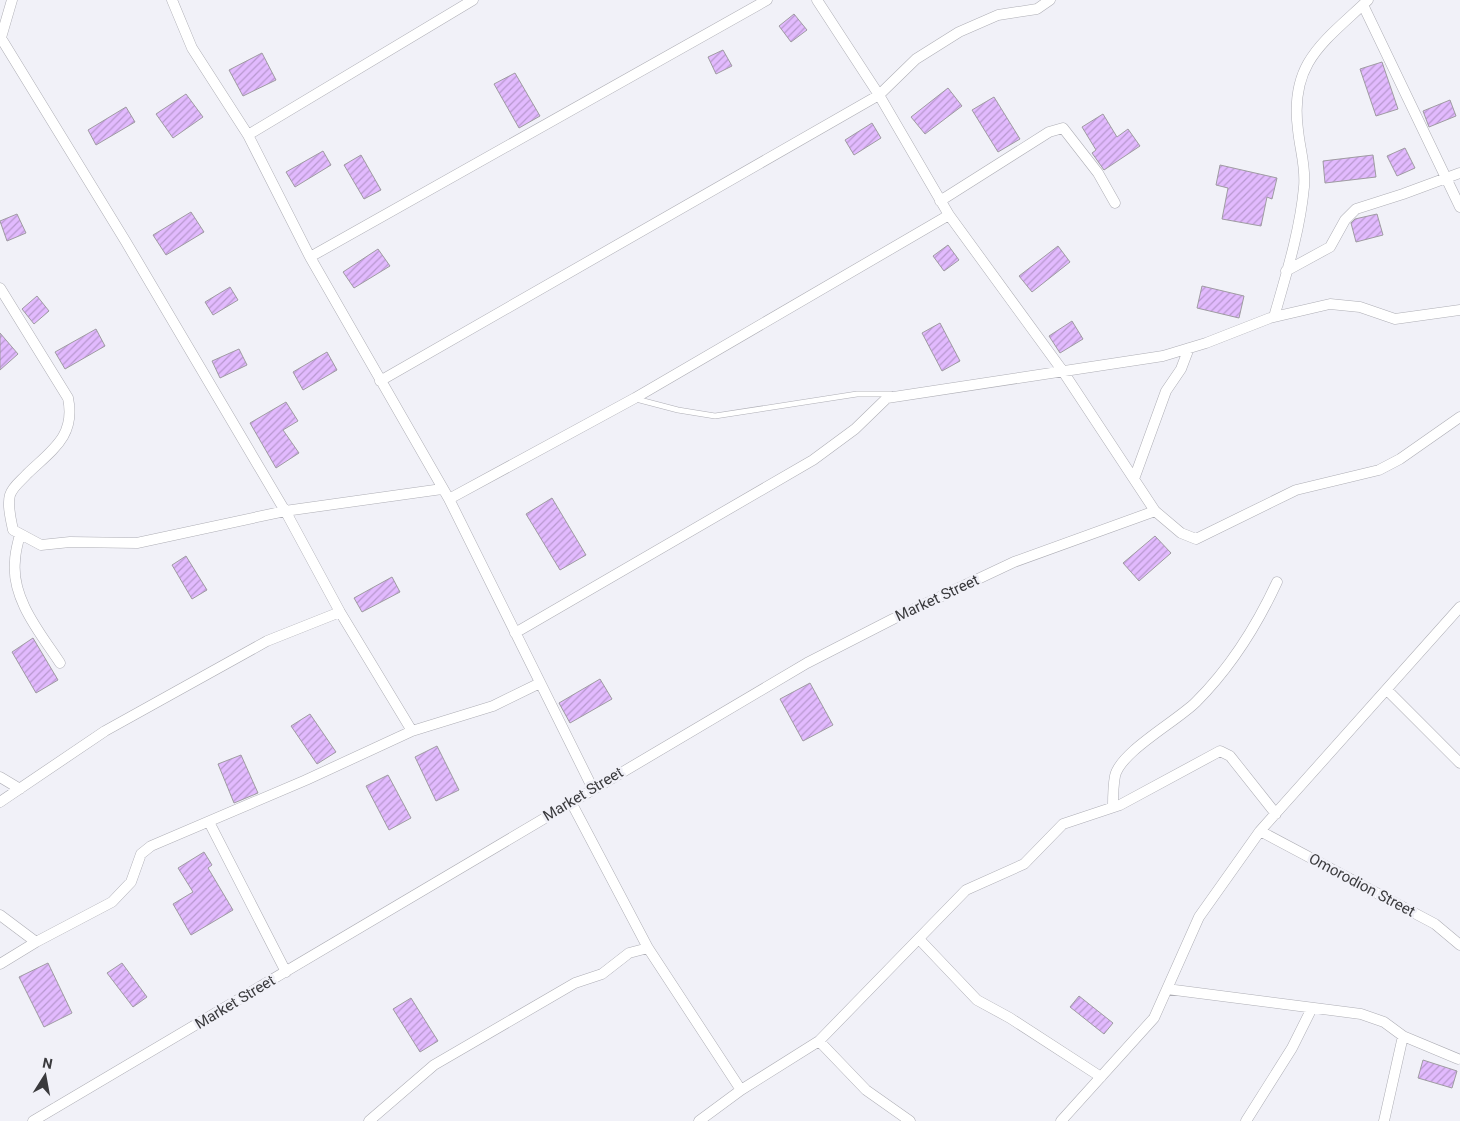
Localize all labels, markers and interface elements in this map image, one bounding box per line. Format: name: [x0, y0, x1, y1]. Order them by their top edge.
street label: Market Street: [892, 571, 982, 625]
street label: Market Street: [540, 763, 626, 825]
street label: Omorodion Street: [1306, 849, 1418, 921]
street label: Market Street: [192, 971, 278, 1033]
north arrow: [20, 1051, 70, 1101]
text: N: [41, 1054, 54, 1072]

